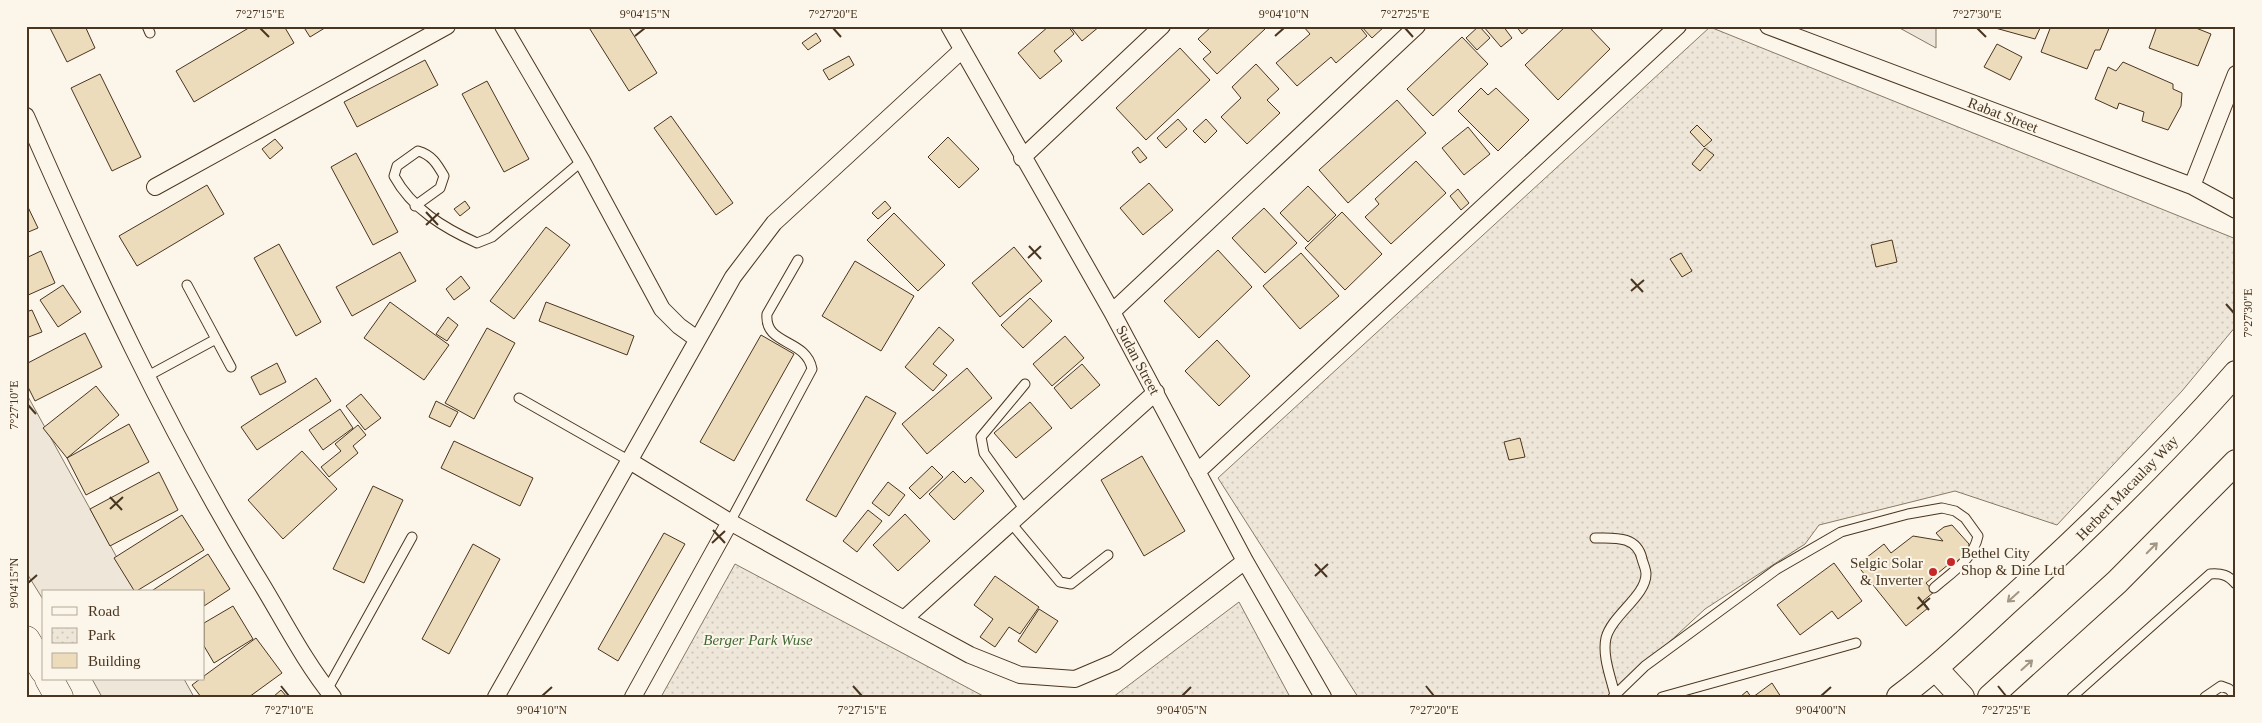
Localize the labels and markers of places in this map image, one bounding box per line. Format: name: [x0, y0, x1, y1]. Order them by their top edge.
place label: Bethel City Shop & Dine Ltd: [1961, 545, 2065, 578]
place label: Selgic Solar & Inverter: [1850, 555, 1923, 588]
marker: Bethel City Shop & Dine Ltd: [1945, 556, 1957, 568]
marker: Selgic Solar & Inverter: [1927, 566, 1939, 578]

